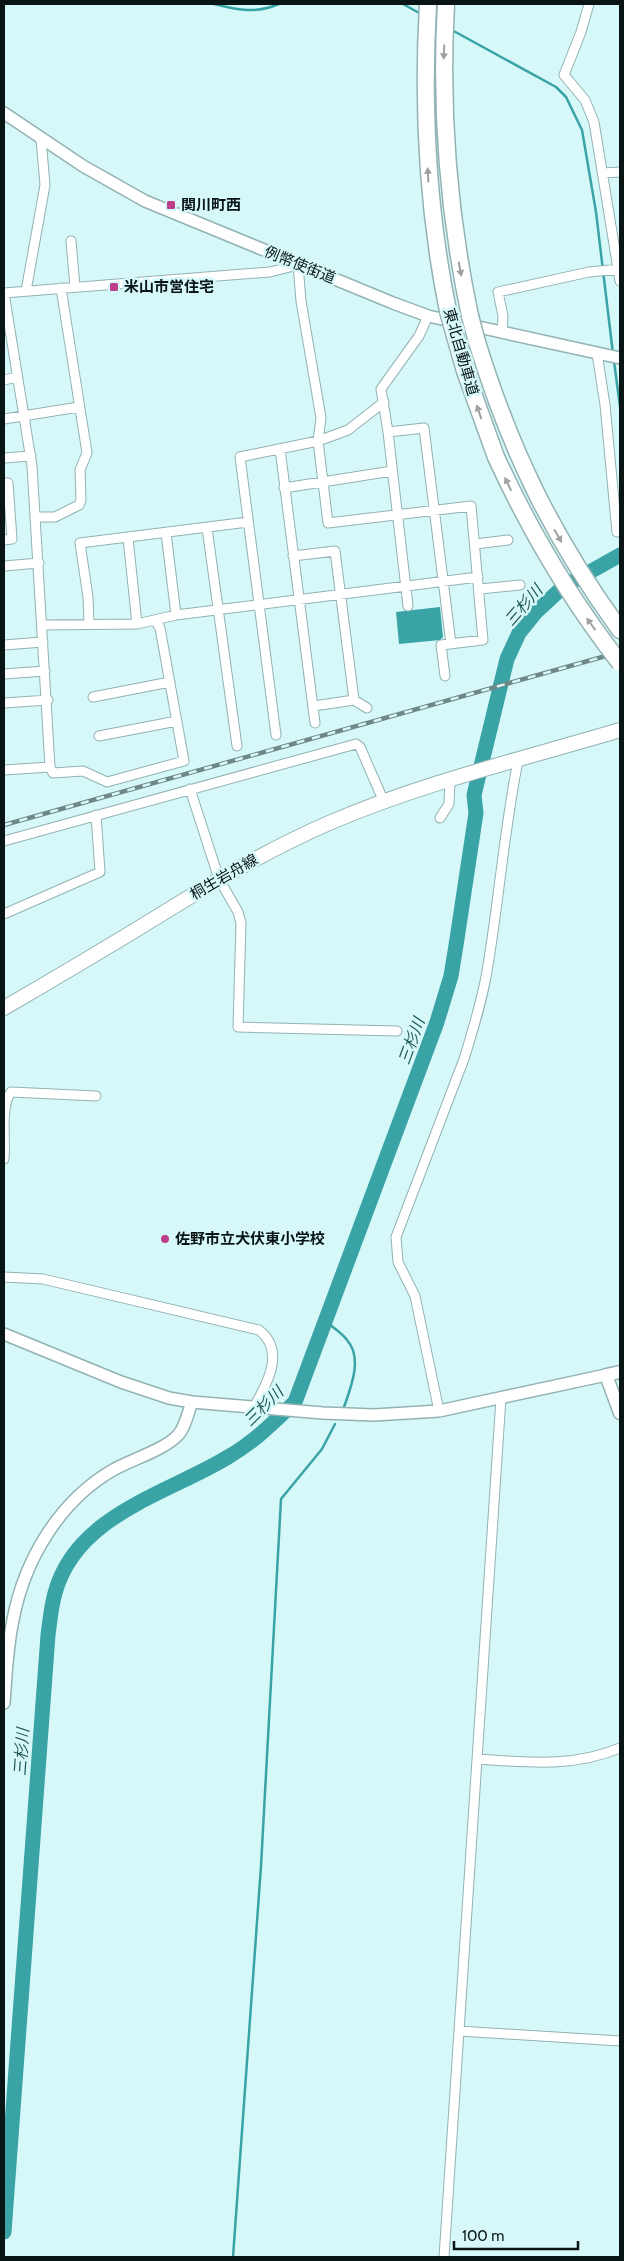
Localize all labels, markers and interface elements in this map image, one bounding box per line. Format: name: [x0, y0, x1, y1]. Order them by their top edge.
one-way arrow: [440, 45, 448, 61]
one-way arrow: [423, 167, 431, 183]
place label: 関川町西: [181, 196, 241, 214]
marker: 関川町西: [165, 199, 177, 211]
street label: 例幣使街道: [262, 243, 338, 287]
one-way arrow: [457, 261, 465, 277]
place label: 米山市営住宅: [124, 278, 214, 296]
marker: 米山市営住宅: [108, 281, 120, 293]
street label: 東北自動車道: [440, 306, 482, 398]
one-way arrow: [474, 404, 482, 419]
one-way arrow: [504, 477, 512, 491]
one-way arrow: [554, 529, 563, 543]
water label: 三杉川: [500, 579, 548, 630]
one-way arrow: [586, 617, 596, 631]
street label: 桐生岩舟線: [187, 850, 261, 904]
water label: 三杉川: [394, 1013, 429, 1067]
place label: 佐野市立犬伏東小学校: [175, 1230, 325, 1248]
marker: 佐野市立犬伏東小学校: [159, 1233, 171, 1245]
water label: 三杉川: [240, 1381, 288, 1430]
water label: 三杉川: [10, 1725, 33, 1777]
scale bar: [454, 2218, 578, 2250]
text: 100 m: [462, 2227, 504, 2245]

